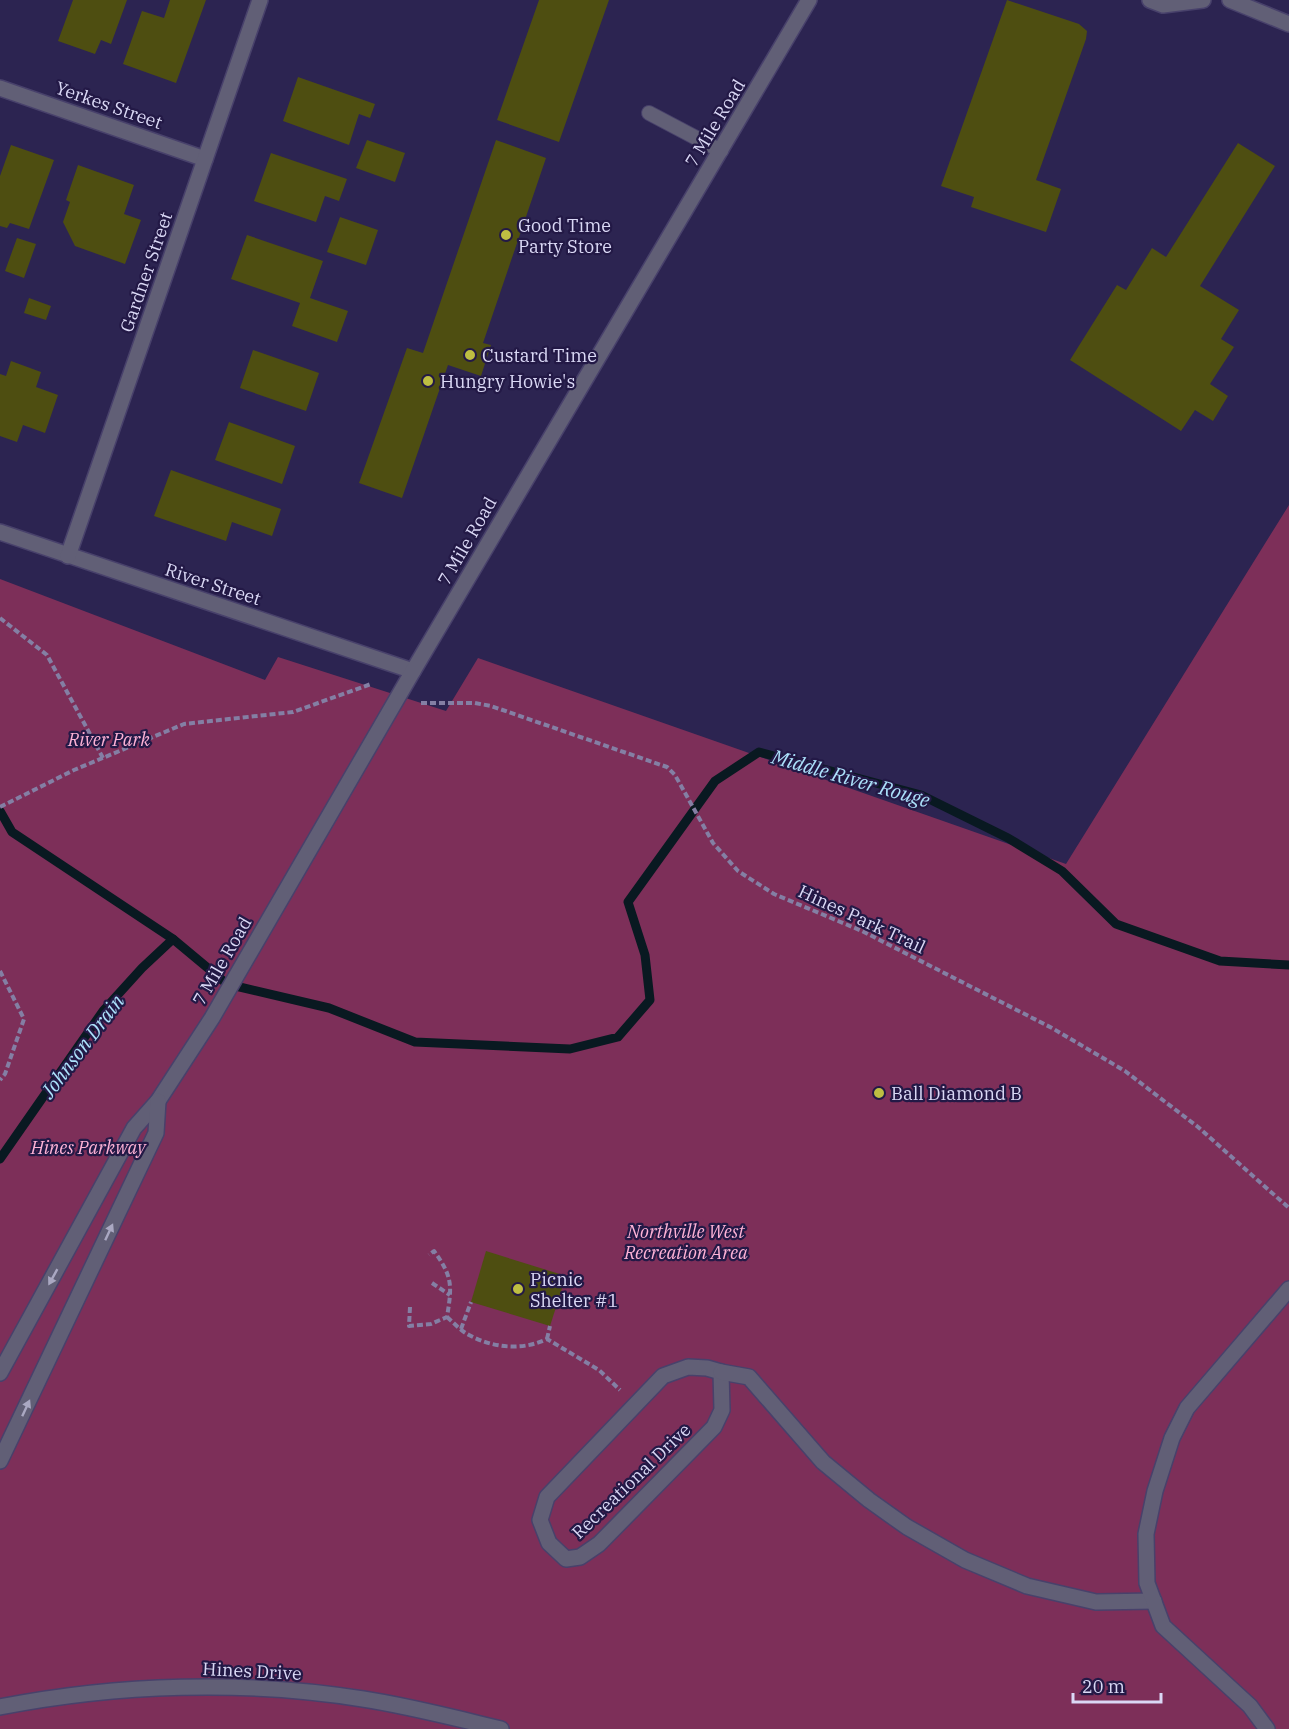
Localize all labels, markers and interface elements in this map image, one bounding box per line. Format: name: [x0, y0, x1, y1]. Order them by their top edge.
street label: 7 Mile Road: [680, 75, 750, 171]
street label: Yerkes Street: [53, 76, 165, 134]
street label: Gardner Street: [115, 209, 177, 335]
place label: Good Time Party Store: [518, 214, 612, 258]
marker: Good Time Party Store: [499, 228, 513, 242]
place label: Custard Time: [482, 344, 597, 367]
marker: Custard Time: [463, 348, 477, 362]
place label: Hungry Howie's: [440, 370, 575, 393]
marker: Hungry Howie's: [421, 374, 435, 388]
street label: 7 Mile Road: [432, 493, 502, 589]
street label: River Street: [162, 558, 264, 610]
park label: River Park: [67, 728, 150, 751]
water label: Middle River Rouge: [768, 742, 933, 814]
street label: Hines Park Trail: [795, 879, 929, 959]
street label: 7 Mile Road: [187, 913, 257, 1009]
water label: Johnson Drain: [33, 988, 130, 1104]
place label: Ball Diamond B: [891, 1082, 1022, 1105]
marker: Ball Diamond B: [872, 1086, 886, 1100]
park label: Hines Parkway: [30, 1136, 147, 1159]
park label: Northville West Recreation Area: [623, 1220, 748, 1264]
one-way arrow: [104, 1224, 113, 1241]
place label: Picnic Shelter #1: [530, 1268, 618, 1312]
one-way arrow: [48, 1269, 58, 1286]
marker: Picnic Shelter #1: [511, 1282, 525, 1296]
one-way arrow: [21, 1400, 30, 1417]
street label: Recreational Drive: [567, 1418, 695, 1544]
street label: Hines Drive: [202, 1657, 302, 1685]
scale bar: [1073, 1666, 1162, 1704]
text: 20 m: [1082, 1675, 1125, 1698]

